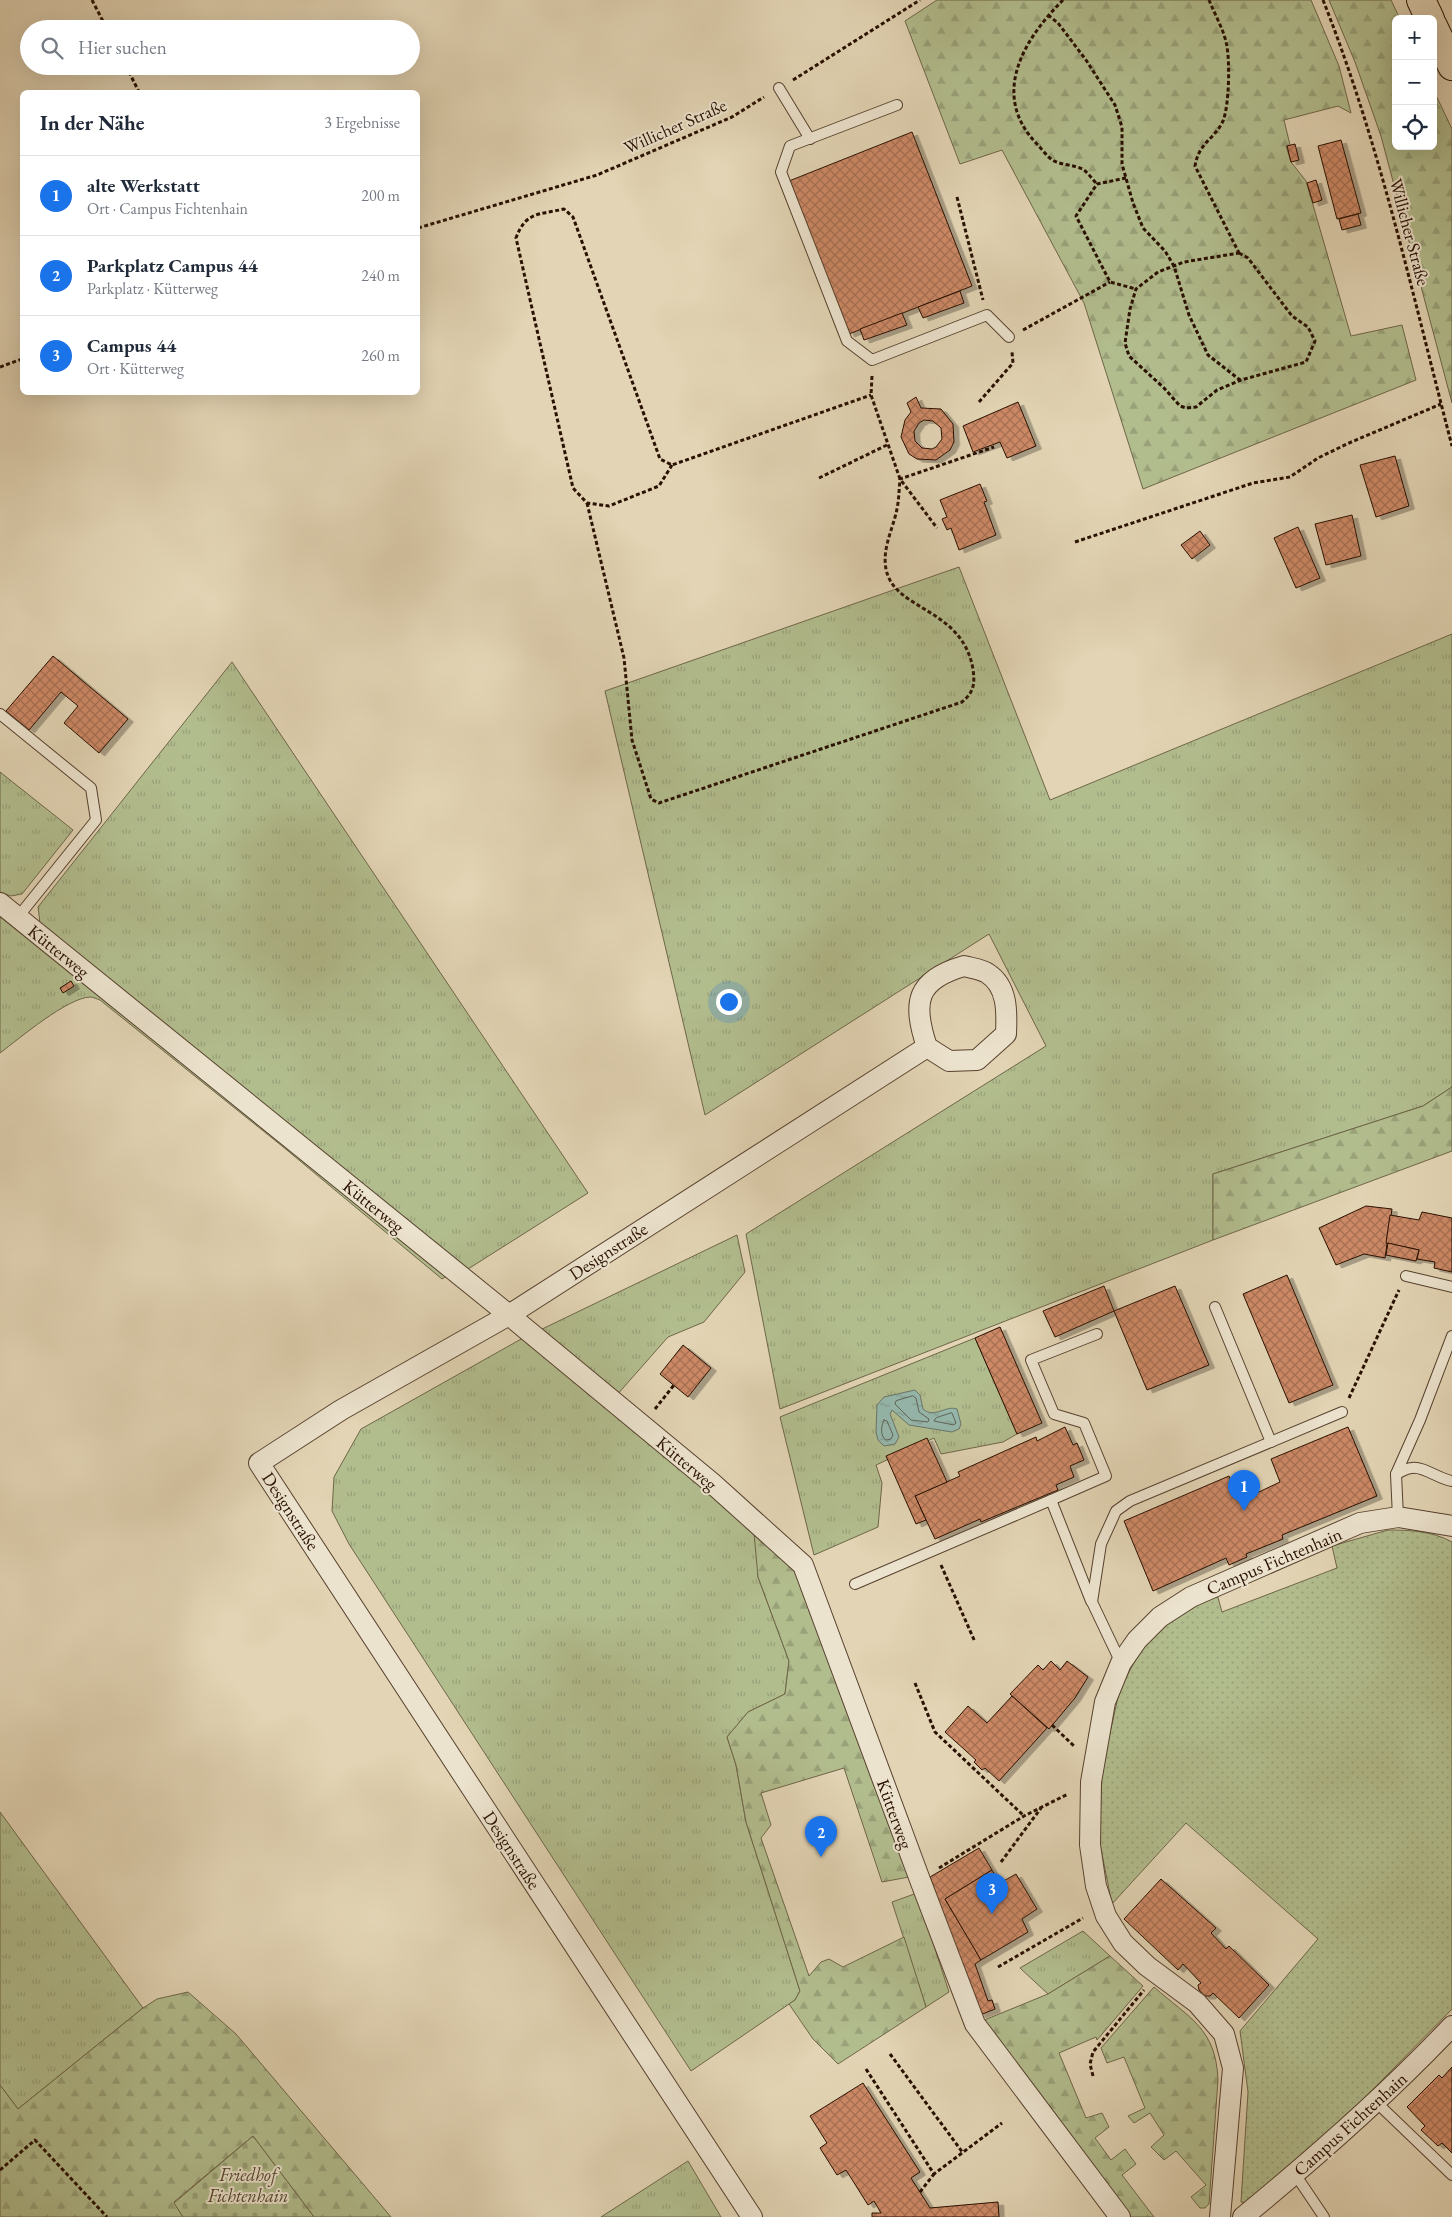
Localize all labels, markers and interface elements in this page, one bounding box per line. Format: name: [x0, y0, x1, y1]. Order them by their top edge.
map controls: [1392, 15, 1437, 150]
button: +: [1392, 15, 1437, 60]
search box: [20, 20, 420, 75]
icon: search: [38, 34, 66, 62]
text: Hier suchen: [78, 35, 167, 60]
button: −: [1392, 60, 1437, 105]
street label: Willicher Straße: [620, 93, 730, 159]
button: locate: [1392, 105, 1437, 150]
text: In der Nähe: [40, 109, 145, 136]
text: 3 Ergebnisse: [324, 112, 400, 133]
text: alte Werkstatt: [87, 173, 200, 198]
street label: Willicher Straße: [1385, 176, 1435, 288]
text: 1: [52, 185, 60, 206]
text: 200 m: [361, 185, 400, 206]
text: Ort · Campus Fichtenhain: [87, 198, 248, 219]
text: Parkplatz Campus 44: [87, 253, 258, 278]
text: 2: [52, 265, 60, 286]
text: 240 m: [361, 265, 400, 286]
text: Parkplatz · Kütterweg: [87, 278, 218, 299]
text: Campus 44: [87, 333, 176, 358]
text: 3: [52, 345, 60, 366]
text: 260 m: [361, 345, 400, 366]
text: Ort · Kütterweg: [87, 358, 184, 379]
street label: Kütterweg: [23, 919, 95, 983]
your location: [716, 989, 742, 1015]
street label: Kütterweg: [338, 1174, 410, 1238]
street label: Designstraße: [564, 1217, 652, 1285]
street label: Kütterweg: [652, 1431, 722, 1495]
street label: Designstraße: [257, 1467, 325, 1555]
pin: 1: [1228, 1470, 1260, 1511]
street label: Campus Fichtenhain: [1203, 1522, 1346, 1600]
street label: Kütterweg: [872, 1776, 918, 1852]
street label: Designstraße: [478, 1806, 546, 1894]
pin: 2: [805, 1816, 837, 1857]
pin: 3: [976, 1873, 1008, 1914]
street label: Campus Fichtenhain: [1288, 2067, 1412, 2181]
park label: Friedhof Fichtenhain: [207, 2163, 288, 2207]

